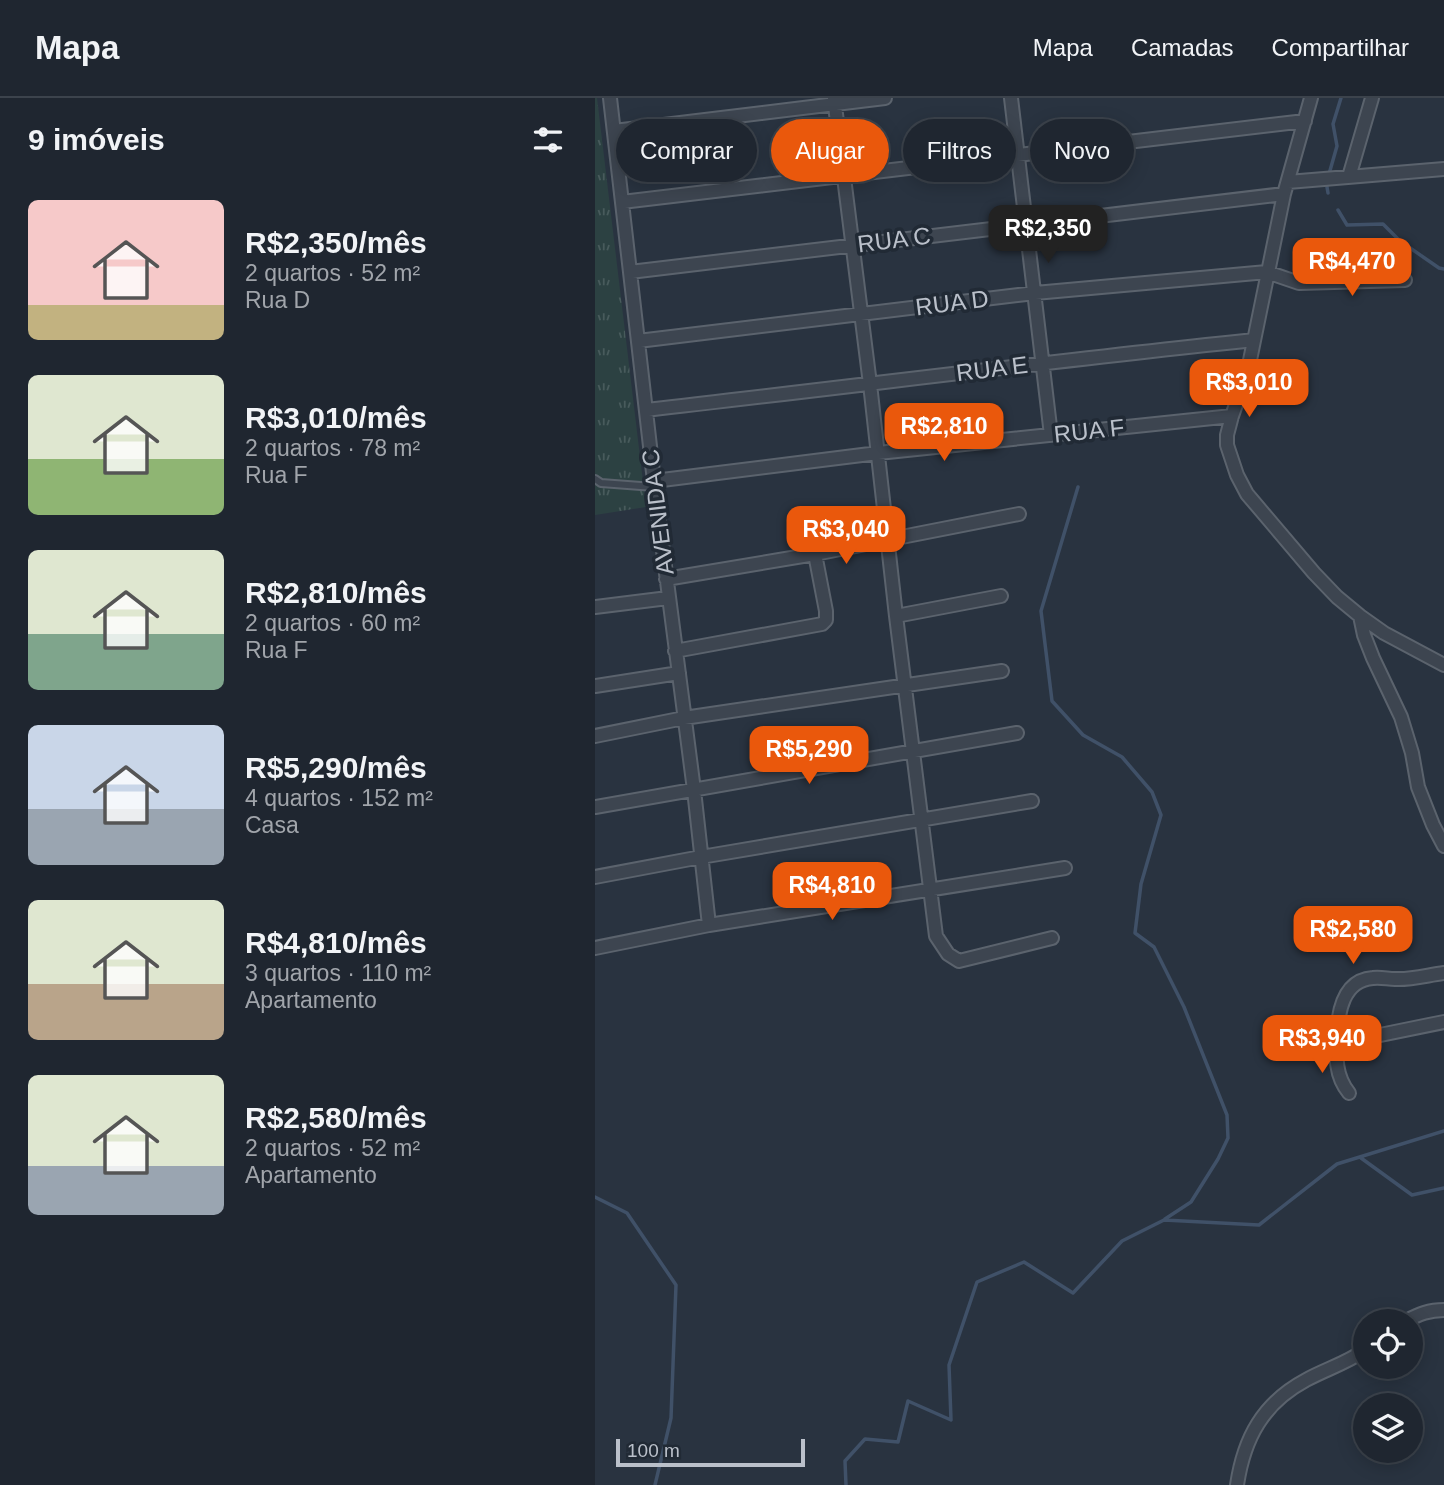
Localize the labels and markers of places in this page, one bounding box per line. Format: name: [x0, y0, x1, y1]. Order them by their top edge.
pin: R$2,350: [983, 206, 1113, 265]
pin: R$4,470: [1287, 238, 1417, 298]
pin: R$3,010: [1184, 360, 1314, 419]
pin: R$2,810: [879, 404, 1009, 463]
pin: R$3,040: [781, 506, 911, 566]
pin: R$5,290: [744, 726, 874, 786]
pin: R$4,810: [767, 862, 897, 922]
pin: R$2,580: [1288, 906, 1418, 966]
pin: R$3,940: [1257, 1016, 1387, 1075]

